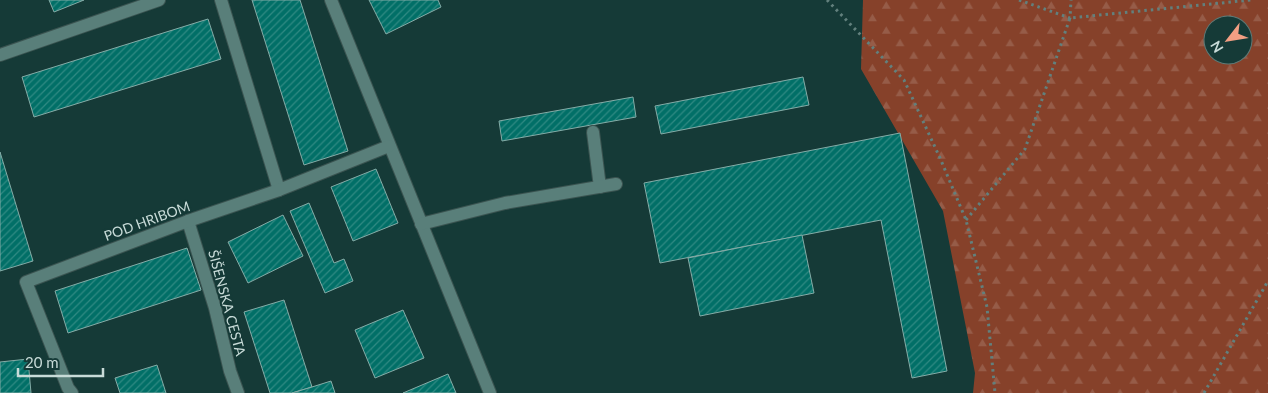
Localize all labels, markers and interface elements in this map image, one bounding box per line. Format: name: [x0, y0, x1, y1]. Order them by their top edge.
north arrow: [1203, 15, 1253, 65]
text: N: [1206, 38, 1226, 56]
street label: POD HRIBOM: [101, 197, 192, 244]
street label: ŠIŠENSKA CESTA: [205, 248, 250, 358]
scale bar: [18, 346, 102, 378]
text: 20 m: [25, 353, 59, 371]

